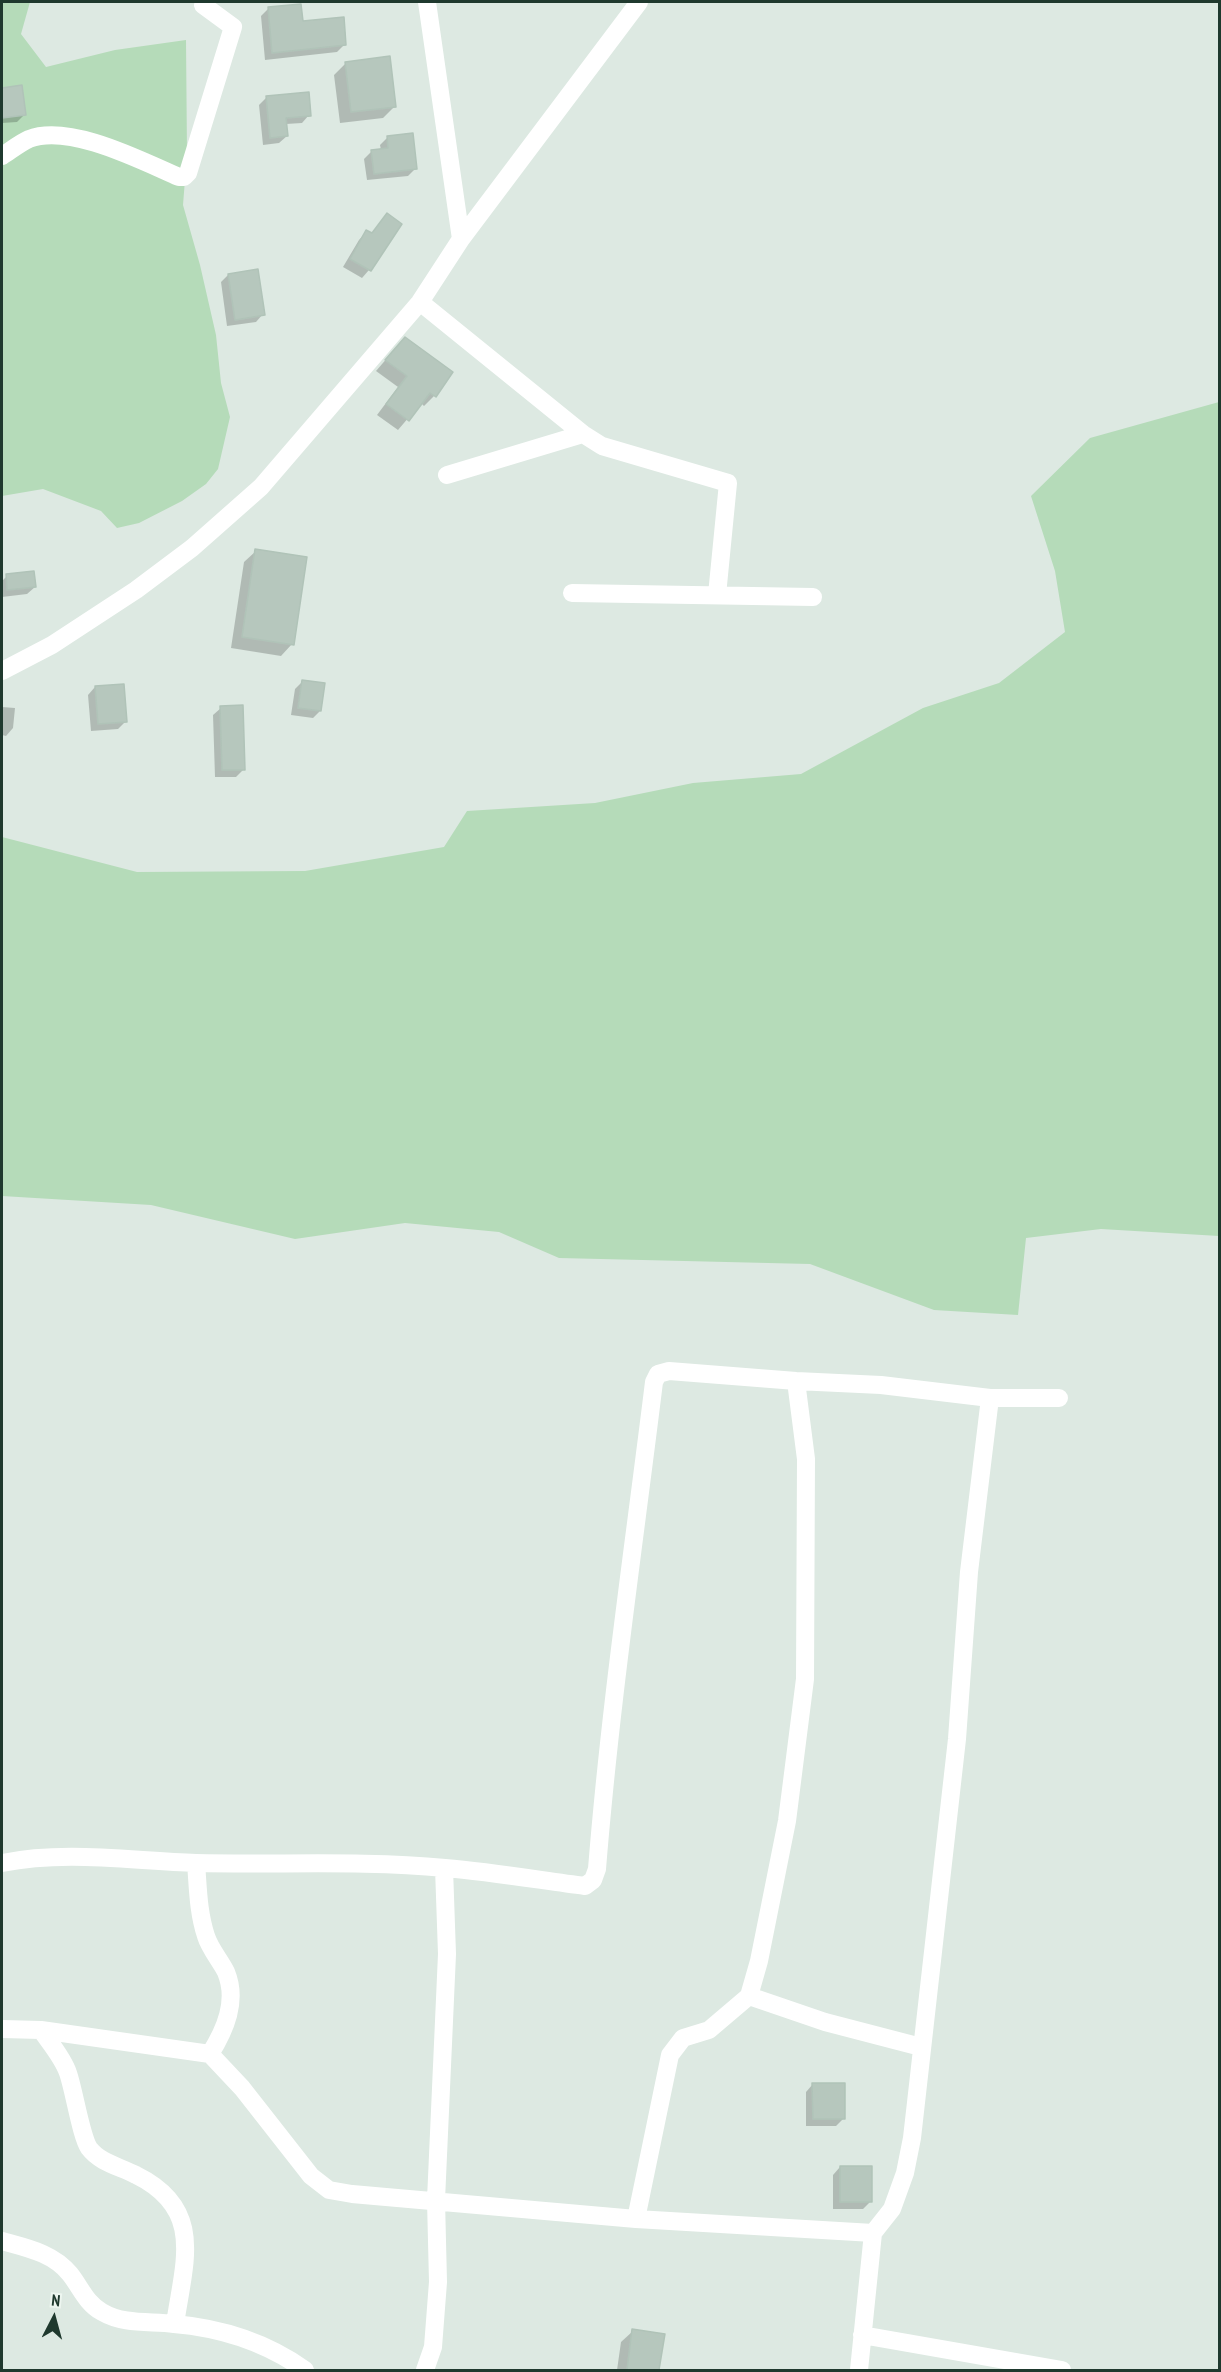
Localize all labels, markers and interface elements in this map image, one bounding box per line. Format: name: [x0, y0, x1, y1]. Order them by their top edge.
north arrow: [24, 2288, 84, 2348]
text: N: [51, 2290, 61, 2310]

